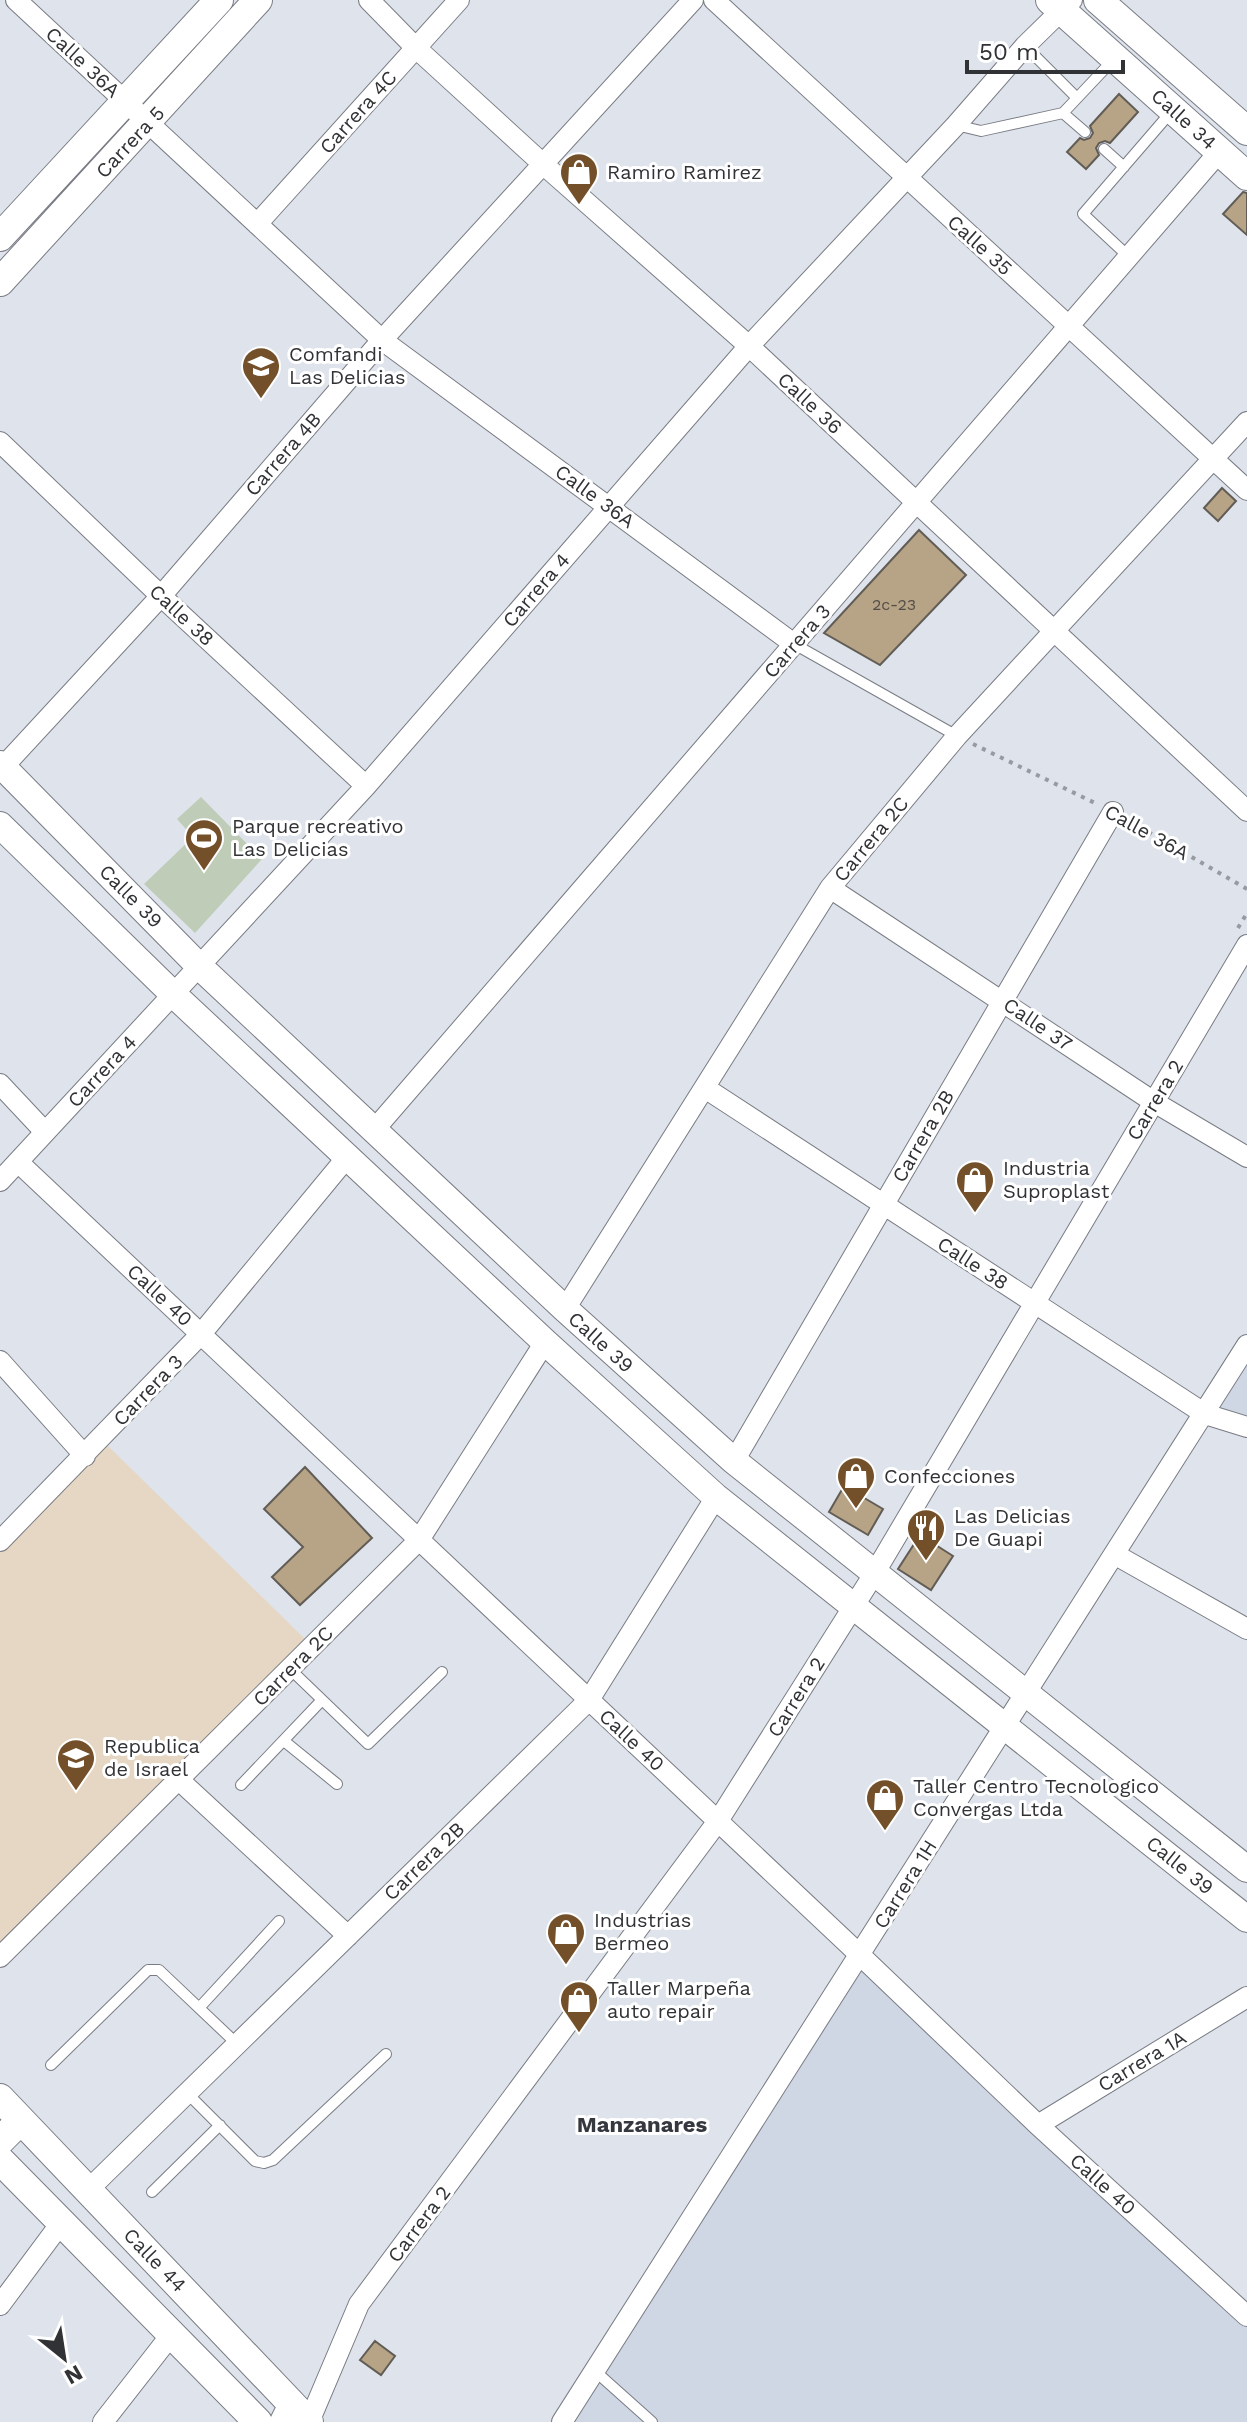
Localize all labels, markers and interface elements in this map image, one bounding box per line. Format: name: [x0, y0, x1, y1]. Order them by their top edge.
street label: Calle 36A: [41, 22, 125, 102]
scale bar: [967, 24, 1123, 74]
text: 50 m: [979, 38, 1039, 66]
street label: Carrera 4C: [314, 65, 402, 159]
street label: Calle 34: [1146, 83, 1222, 155]
street label: Carrera 5: [91, 101, 169, 183]
shop icon: Ramiro Ramirez: [558, 151, 600, 206]
place label: Ramiro Ramirez: [607, 160, 762, 184]
street label: Calle 35: [943, 210, 1017, 280]
place label: Comfandi Las Delicias: [289, 342, 405, 389]
school or university icon: Comfandi Las Delicias: [240, 345, 282, 400]
street label: Calle 36: [773, 367, 847, 439]
street label: Carrera 4B: [240, 407, 326, 501]
street label: Calle 36A: [550, 459, 640, 533]
street label: Carrera 4: [497, 548, 575, 632]
street label: Calle 38: [145, 579, 219, 651]
house number: 2c-23: [872, 595, 916, 614]
street label: Carrera 3: [758, 599, 836, 683]
street label: Carrera 2C: [829, 792, 913, 886]
street label: Calle 36A: [1101, 799, 1193, 865]
place label: Parque recreativo Las Delicias: [232, 814, 404, 861]
sports icon: Parque recreativo Las Delicias: [183, 817, 225, 872]
street label: Calle 39: [94, 859, 168, 933]
street label: Calle 37: [999, 992, 1077, 1056]
street label: Carrera 4: [62, 1030, 142, 1112]
street label: Carrera 2: [1122, 1055, 1188, 1145]
street label: Carrera 2B: [887, 1085, 959, 1187]
place label: Industria Suproplast: [1003, 1156, 1110, 1203]
shop icon: Industria Suproplast: [954, 1159, 996, 1214]
street label: Calle 38: [933, 1231, 1013, 1295]
street label: Calle 40: [122, 1259, 198, 1331]
street label: Calle 39: [563, 1306, 639, 1378]
street label: Carrera 3: [108, 1349, 188, 1431]
shop icon: Confecciones: [835, 1455, 877, 1510]
place label: Confecciones: [884, 1464, 1015, 1488]
place label: Las Delicias De Guapi: [954, 1504, 1070, 1551]
restaurant icon: Las Delicias De Guapi: [905, 1507, 947, 1562]
street label: Carrera 2C: [248, 1621, 338, 1711]
street label: Carrera 2: [762, 1653, 830, 1741]
street label: Calle 40: [594, 1704, 670, 1776]
place label: Republica de Israel: [104, 1734, 200, 1781]
school or university icon: Republica de Israel: [55, 1737, 97, 1792]
place label: Taller Centro Tecnologico Convergas Ltda: [913, 1774, 1159, 1821]
shop icon: Taller Centro Tecnologico Convergas Ltda: [864, 1777, 906, 1832]
street label: Carrera 2B: [379, 1817, 469, 1905]
street label: Calle 39: [1142, 1831, 1218, 1899]
street label: Carrera 1H: [868, 1835, 942, 1933]
place label: Industrias Bermeo: [594, 1908, 691, 1955]
shop icon: Industrias Bermeo: [545, 1911, 587, 1966]
place label: Taller Marpeña auto repair: [607, 1976, 751, 2023]
shop icon: Taller Marpeña auto repair: [558, 1979, 600, 2034]
street label: Carrera 1A: [1093, 2025, 1191, 2097]
district label: Manzanares: [577, 2112, 708, 2137]
street label: Calle 40: [1065, 2148, 1141, 2220]
street label: Carrera 2: [382, 2181, 456, 2267]
street label: Calle 44: [119, 2223, 191, 2297]
north arrow: [24, 2318, 104, 2398]
text: N: [60, 2360, 87, 2390]

